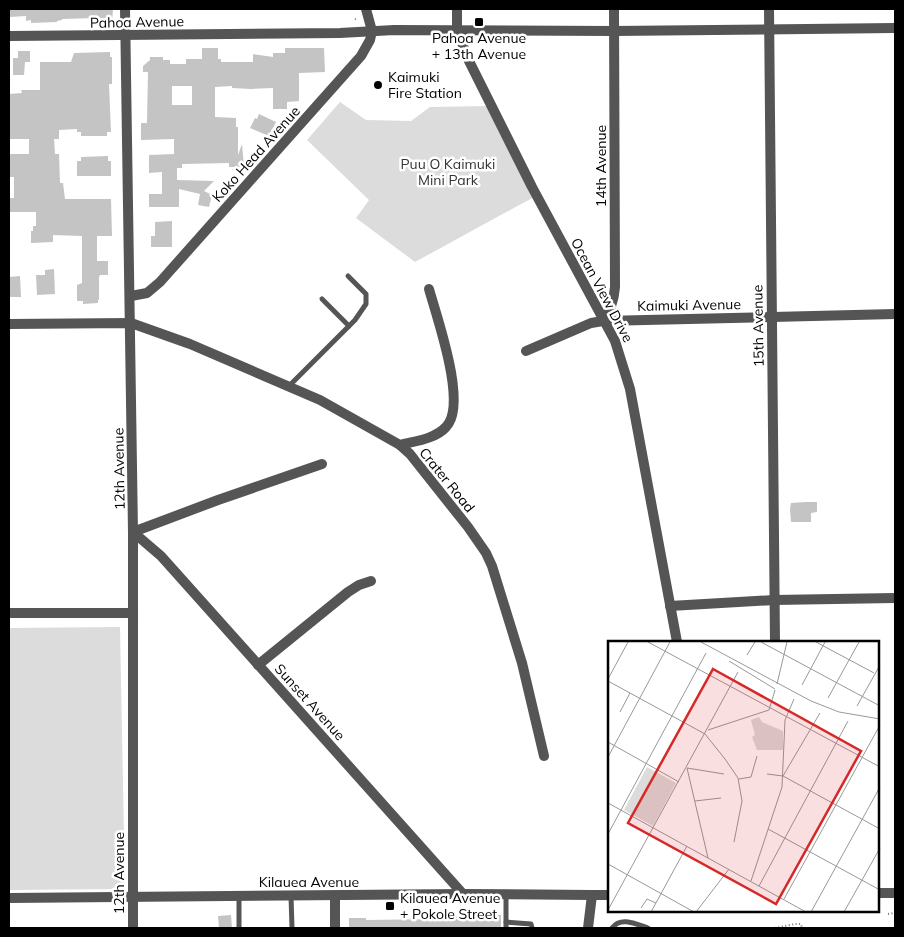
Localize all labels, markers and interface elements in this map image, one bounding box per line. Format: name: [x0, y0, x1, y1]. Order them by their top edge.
street label: Pahoa Avenue: [90, 12, 184, 32]
marker: Pahoa Avenue + 13th Avenue: [473, 16, 485, 28]
place label: Pahoa Avenue + 13th Avenue: [432, 29, 526, 63]
place label: Kaimuki Fire Station: [388, 68, 462, 102]
marker: Kaimuki Fire Station: [372, 79, 384, 91]
street label: Koko Head Avenue: [208, 102, 304, 206]
street label: 14th Avenue: [592, 125, 610, 207]
park label: Puu O Kaimuki Mini Park: [401, 155, 495, 189]
street label: Ocean View Drive: [567, 235, 637, 345]
street label: 15th Avenue: [748, 285, 768, 367]
street label: Kaimuki Avenue: [637, 295, 741, 315]
street label: 12th Avenue: [109, 428, 129, 510]
street label: Crater Road: [415, 444, 479, 516]
inset map: [608, 641, 879, 912]
street label: Sunset Avenue: [271, 660, 349, 744]
street label: 12th Avenue: [110, 832, 128, 914]
street label: Kilauea Avenue: [259, 873, 359, 891]
place label: Kilauea Avenue + Pokole Street: [400, 889, 500, 923]
marker: Kilauea Avenue + Pokole Street: [384, 900, 396, 912]

